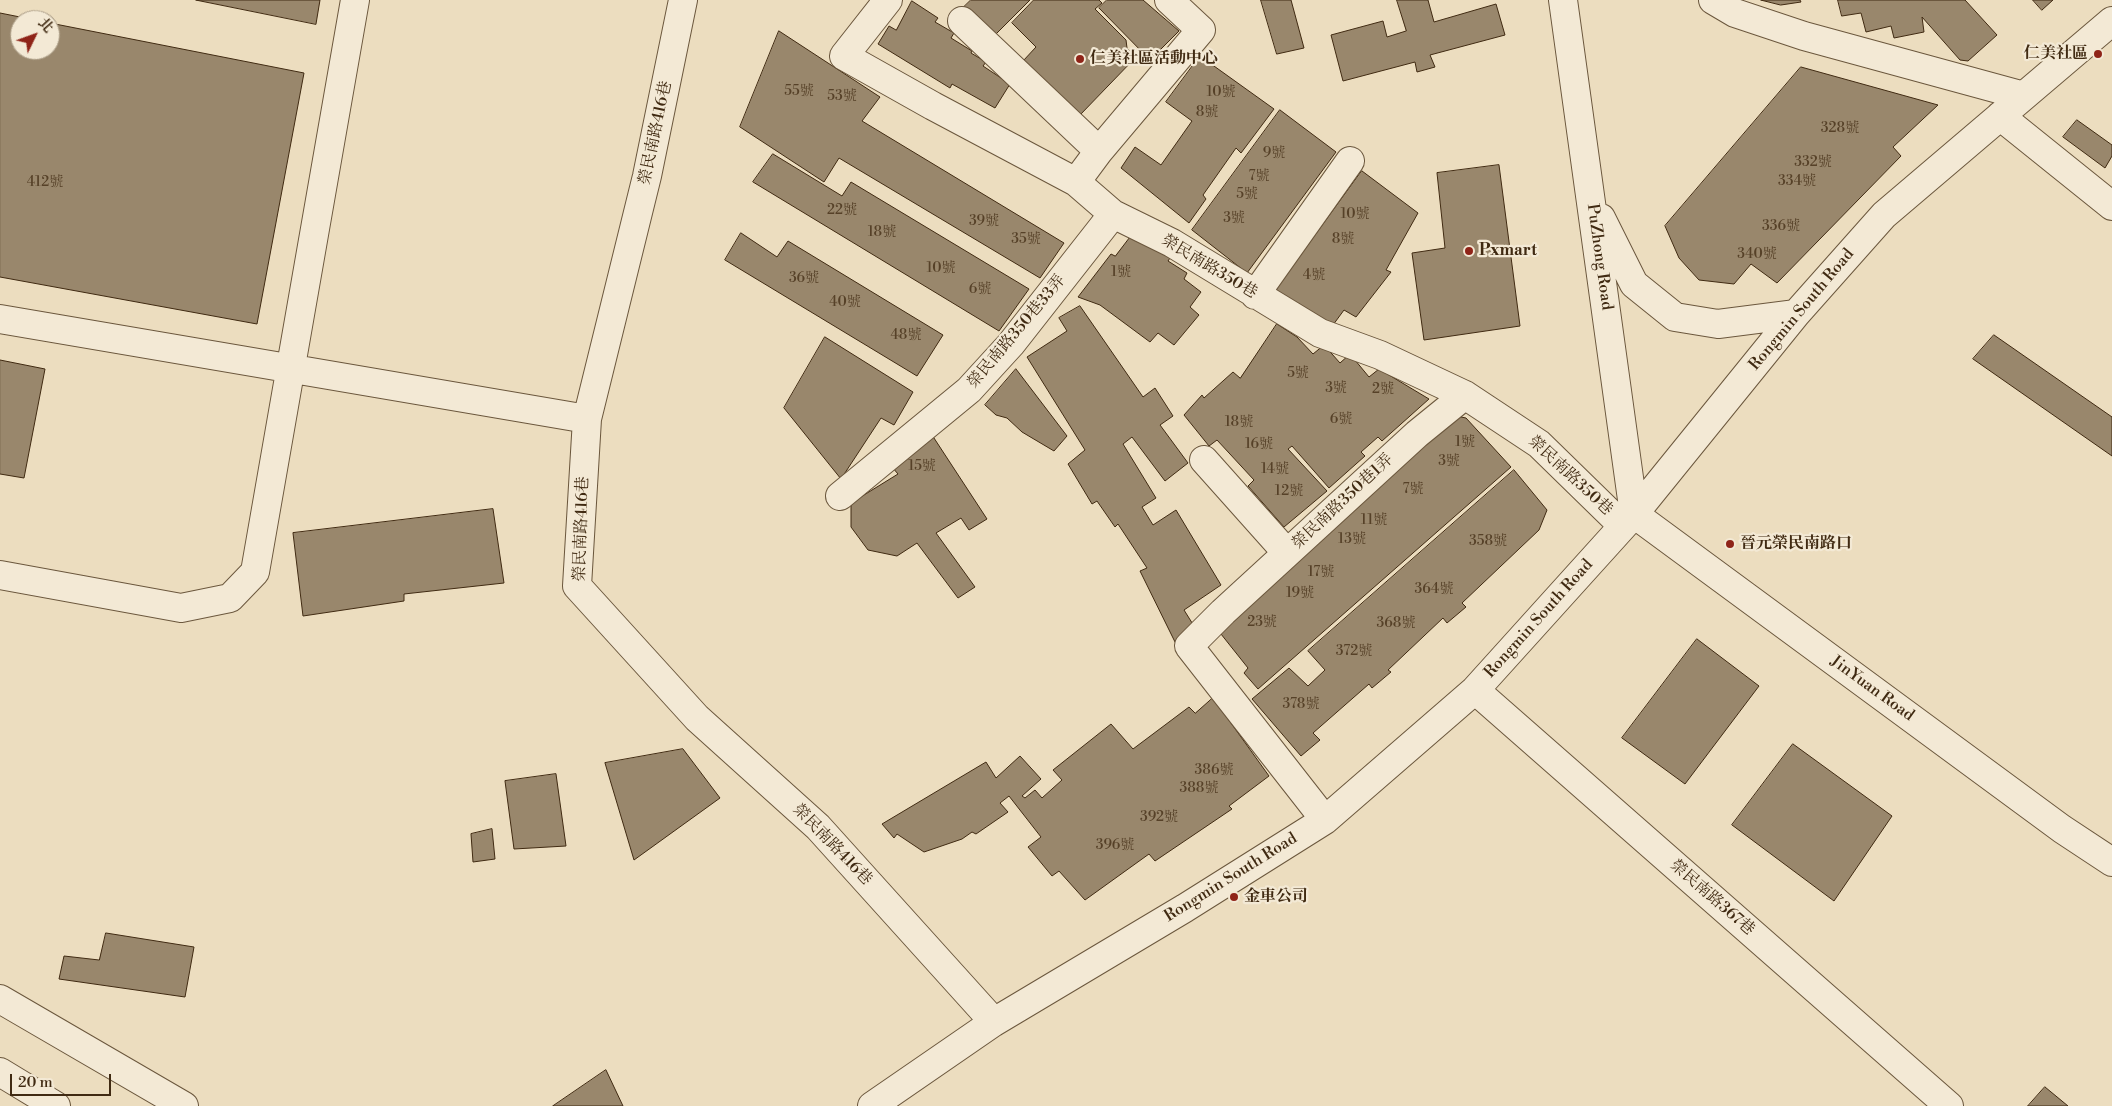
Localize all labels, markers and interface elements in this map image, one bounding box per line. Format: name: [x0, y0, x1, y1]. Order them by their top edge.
north arrow: [10, 10, 60, 60]
text: 北: [34, 14, 57, 37]
place label: 仁美社區: [2024, 44, 2088, 64]
marker: 仁美社區: [2092, 48, 2104, 60]
place label: 仁美社區活動中心: [1090, 49, 1218, 69]
marker: 仁美社區活動中心: [1074, 53, 1086, 65]
street label: 榮民南路416巷: [636, 79, 676, 187]
house number: 55號: [784, 84, 814, 100]
house number: 10號: [1207, 85, 1235, 101]
house number: 53號: [827, 89, 857, 105]
house number: 8號: [1196, 105, 1218, 121]
house number: 328號: [1821, 121, 1859, 137]
house number: 9號: [1263, 146, 1285, 162]
house number: 332號: [1794, 155, 1832, 171]
house number: 7號: [1248, 169, 1270, 185]
house number: 334號: [1778, 174, 1816, 190]
house number: 412號: [27, 175, 63, 191]
house number: 5號: [1236, 187, 1258, 203]
house number: 22號: [827, 203, 857, 219]
street label: PuZhong Road: [1582, 203, 1616, 311]
house number: 10號: [1341, 207, 1369, 223]
house number: 3號: [1223, 211, 1245, 227]
house number: 39號: [969, 214, 999, 230]
house number: 336號: [1762, 219, 1800, 235]
house number: 18號: [868, 225, 896, 241]
street label: 榮民南路350巷: [1158, 231, 1260, 303]
house number: 35號: [1011, 232, 1041, 248]
house number: 8號: [1332, 232, 1354, 248]
place label: Pxmart: [1479, 241, 1537, 261]
marker: Pxmart: [1463, 245, 1475, 257]
street label: Rongmin South Road: [1745, 245, 1859, 375]
house number: 340號: [1737, 247, 1777, 263]
house number: 10號: [927, 261, 955, 277]
house number: 1號: [1111, 265, 1131, 281]
house number: 4號: [1303, 268, 1325, 284]
house number: 36號: [789, 271, 819, 287]
street label: 榮民南路350巷33弄: [964, 271, 1070, 393]
house number: 6號: [969, 282, 991, 298]
house number: 40號: [829, 295, 861, 311]
house number: 48號: [891, 328, 921, 344]
house number: 5號: [1287, 366, 1309, 382]
house number: 3號: [1325, 381, 1347, 397]
house number: 2號: [1372, 382, 1394, 398]
house number: 6號: [1330, 412, 1352, 428]
house number: 18號: [1225, 415, 1253, 431]
street label: 榮民南路350巷: [1524, 432, 1616, 520]
house number: 1號: [1455, 435, 1475, 451]
house number: 16號: [1245, 437, 1273, 453]
street label: 榮民南路350巷1弄: [1288, 450, 1398, 554]
house number: 3號: [1438, 454, 1460, 470]
house number: 15號: [908, 459, 936, 475]
house number: 14號: [1261, 462, 1289, 478]
street label: 榮民南路416巷: [571, 476, 593, 582]
house number: 7號: [1402, 482, 1424, 498]
house number: 12號: [1275, 484, 1303, 500]
house number: 11號: [1361, 513, 1387, 529]
house number: 13號: [1338, 532, 1366, 548]
house number: 358號: [1469, 534, 1507, 550]
place label: 晉元榮民南路口: [1740, 534, 1852, 554]
marker: 晉元榮民南路口: [1724, 538, 1736, 550]
street label: Rongmin South Road: [1481, 556, 1597, 682]
house number: 17號: [1308, 565, 1334, 581]
house number: 364號: [1415, 582, 1453, 598]
house number: 19號: [1286, 586, 1314, 602]
house number: 23號: [1247, 615, 1277, 631]
house number: 368號: [1377, 616, 1415, 632]
house number: 372號: [1336, 644, 1372, 660]
street label: JinYuan Road: [1826, 652, 1918, 726]
house number: 378號: [1283, 697, 1319, 713]
house number: 386號: [1195, 763, 1233, 779]
house number: 388號: [1180, 781, 1218, 797]
street label: 榮民南路416巷: [788, 800, 876, 890]
house number: 392號: [1140, 810, 1178, 826]
street label: Rongmin South Road: [1161, 829, 1301, 927]
house number: 396號: [1096, 838, 1134, 854]
street label: 榮民南路367巷: [1666, 856, 1758, 940]
place label: 金車公司: [1244, 887, 1308, 907]
marker: 金車公司: [1228, 891, 1240, 903]
scale bar: [12, 1064, 114, 1096]
text: 20 m: [18, 1073, 53, 1092]

